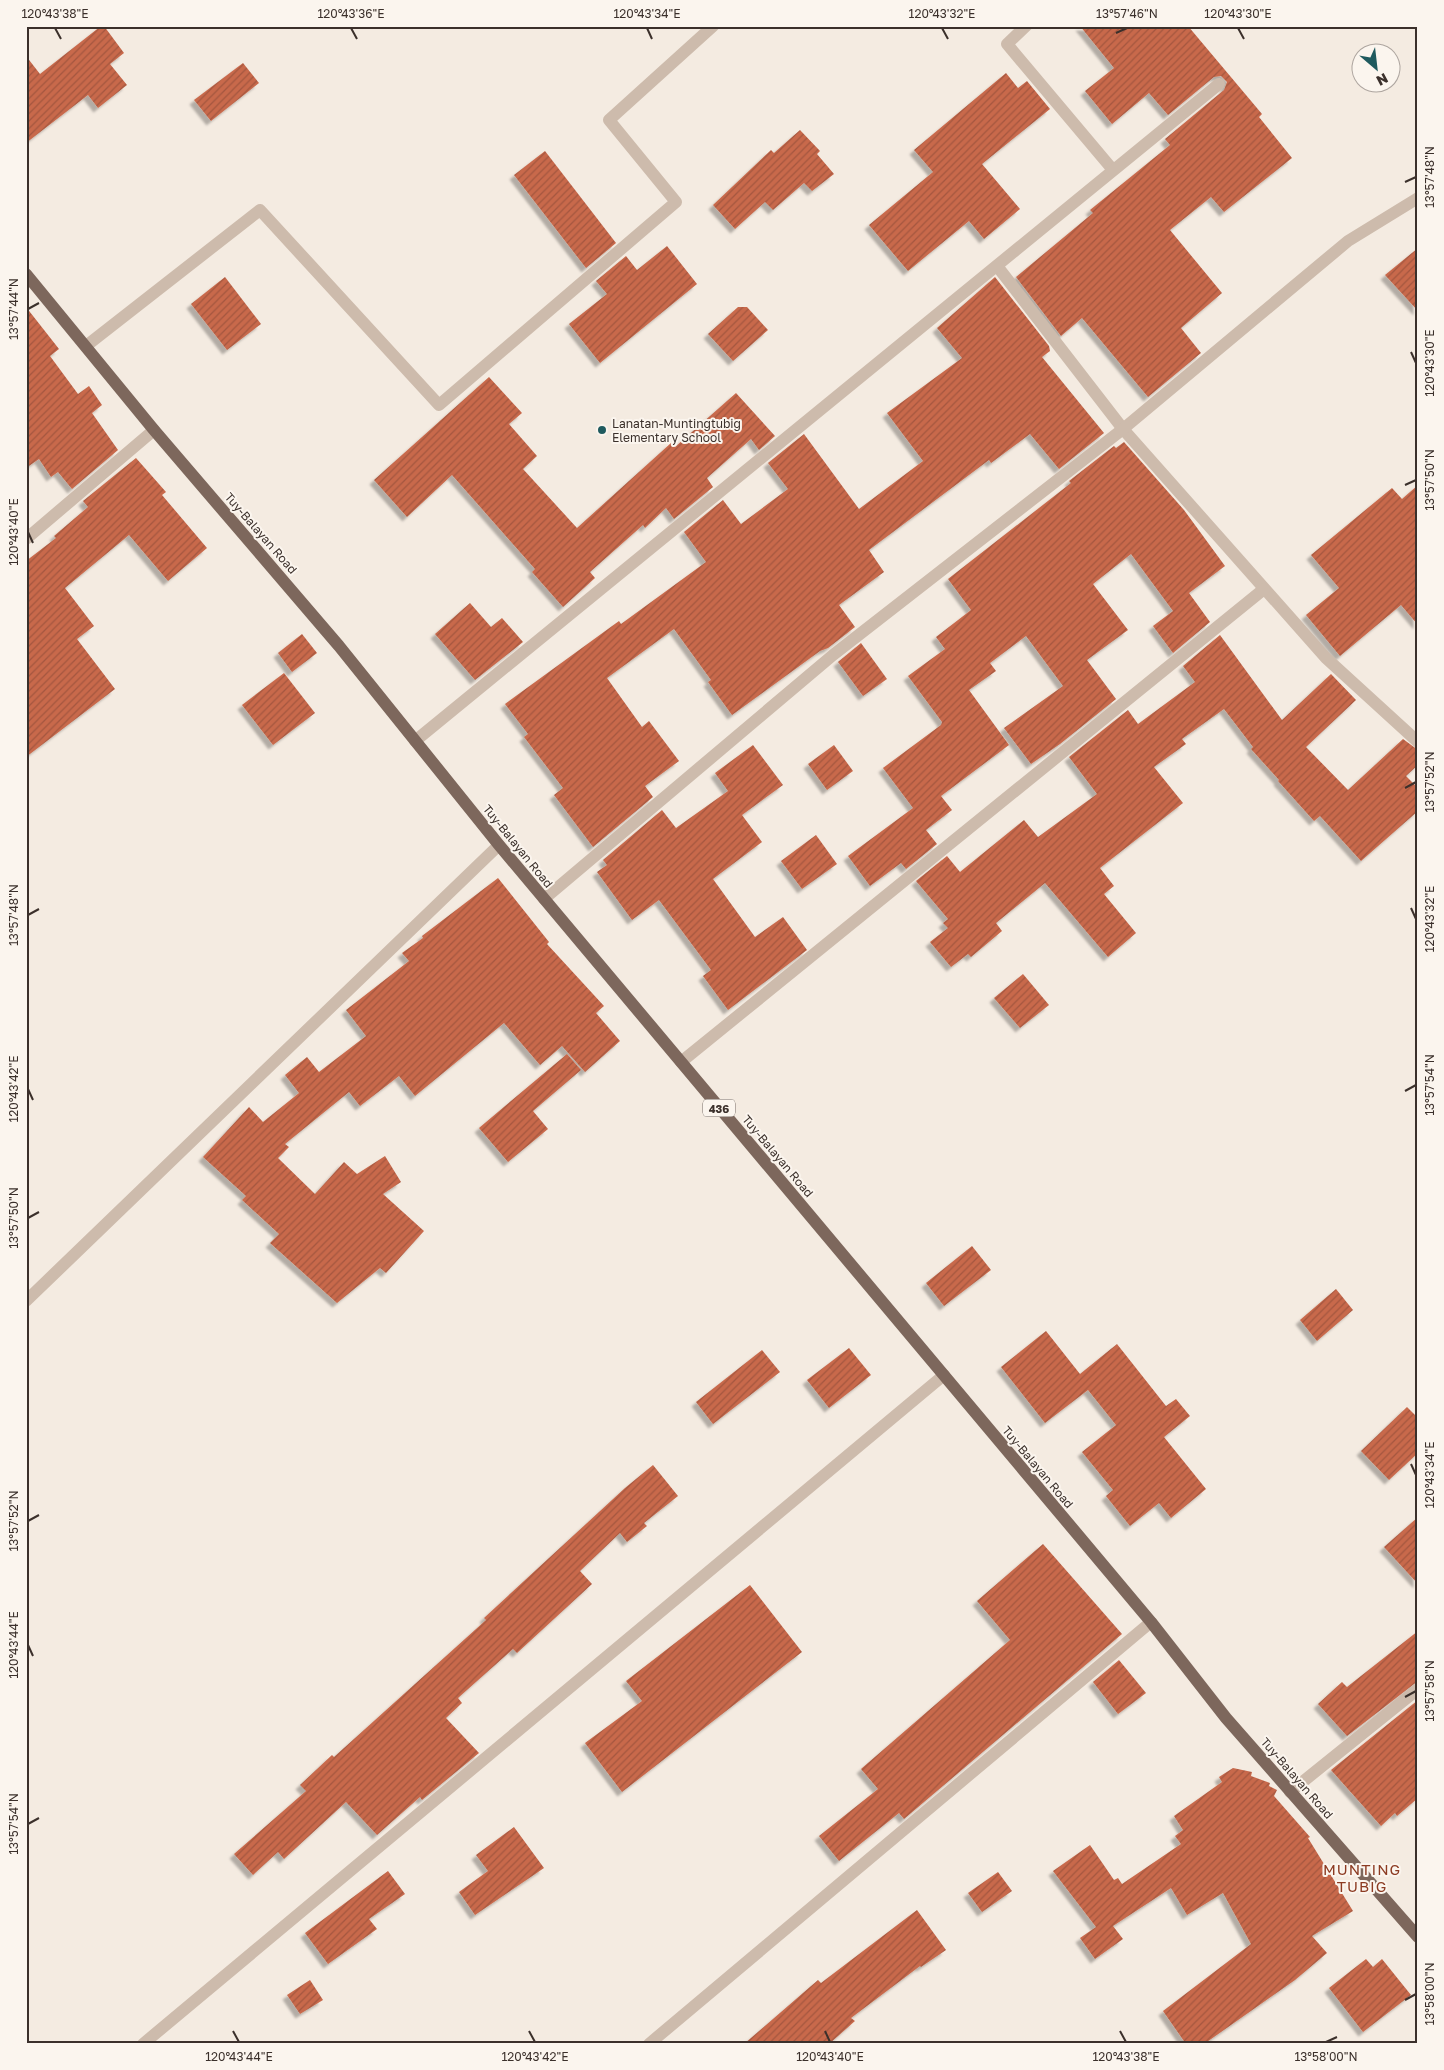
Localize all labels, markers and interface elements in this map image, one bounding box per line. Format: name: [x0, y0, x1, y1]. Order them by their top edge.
text: 120°43'38"E: [21, 6, 89, 21]
text: 120°43'36"E: [317, 6, 385, 21]
text: 120°43'34"E: [613, 6, 681, 21]
text: 120°43'32"E: [909, 6, 975, 21]
text: 13°57'46"N: [1096, 6, 1158, 21]
text: 120°43'30"E: [1204, 6, 1272, 21]
north arrow: [1352, 42, 1402, 92]
text: N: [1374, 70, 1391, 90]
text: 13°57'48"N: [1422, 146, 1437, 208]
text: 13°57'44"N: [6, 278, 21, 340]
text: 120°43'30"E: [1422, 329, 1437, 397]
place label: Lanatan-Muntingtubig Elementary School: [612, 416, 741, 445]
marker: Lanatan-Muntingtubig Elementary School: [596, 424, 608, 436]
text: 13°57'50"N: [1422, 449, 1437, 511]
street label: Tuy-Balayan Road: [222, 489, 300, 577]
text: 120°43'40"E: [6, 498, 21, 566]
text: 13°57'52"N: [1422, 751, 1437, 813]
street label: Tuy-Balayan Road: [480, 801, 556, 891]
text: 13°57'48"N: [6, 884, 21, 946]
text: 120°43'32"E: [1422, 886, 1437, 952]
text: 13°57'54"N: [1422, 1054, 1437, 1116]
text: 120°43'42"E: [6, 1055, 21, 1123]
road number: 436: [703, 1100, 735, 1116]
street label: Tuy-Balayan Road: [739, 1112, 817, 1200]
text: 13°57'50"N: [6, 1187, 21, 1249]
street label: Tuy-Balayan Road: [999, 1423, 1077, 1511]
text: 120°43'34"E: [1422, 1441, 1437, 1509]
text: 13°57'52"N: [6, 1490, 21, 1552]
text: 120°43'44"E: [6, 1611, 21, 1679]
text: 13°57'58"N: [1422, 1660, 1437, 1722]
street label: Tuy-Balayan Road: [1258, 1734, 1336, 1822]
text: 13°57'54"N: [6, 1793, 21, 1855]
district label: MUNTING TUBIG: [1323, 1860, 1401, 1895]
text: 13°58'00"N: [1422, 1962, 1437, 2026]
text: 120°43'44"E: [205, 2049, 273, 2064]
text: 120°43'42"E: [501, 2049, 569, 2064]
text: 120°43'40"E: [796, 2049, 864, 2064]
text: 120°43'38"E: [1092, 2049, 1160, 2064]
text: 13°58'00"N: [1294, 2049, 1358, 2064]

